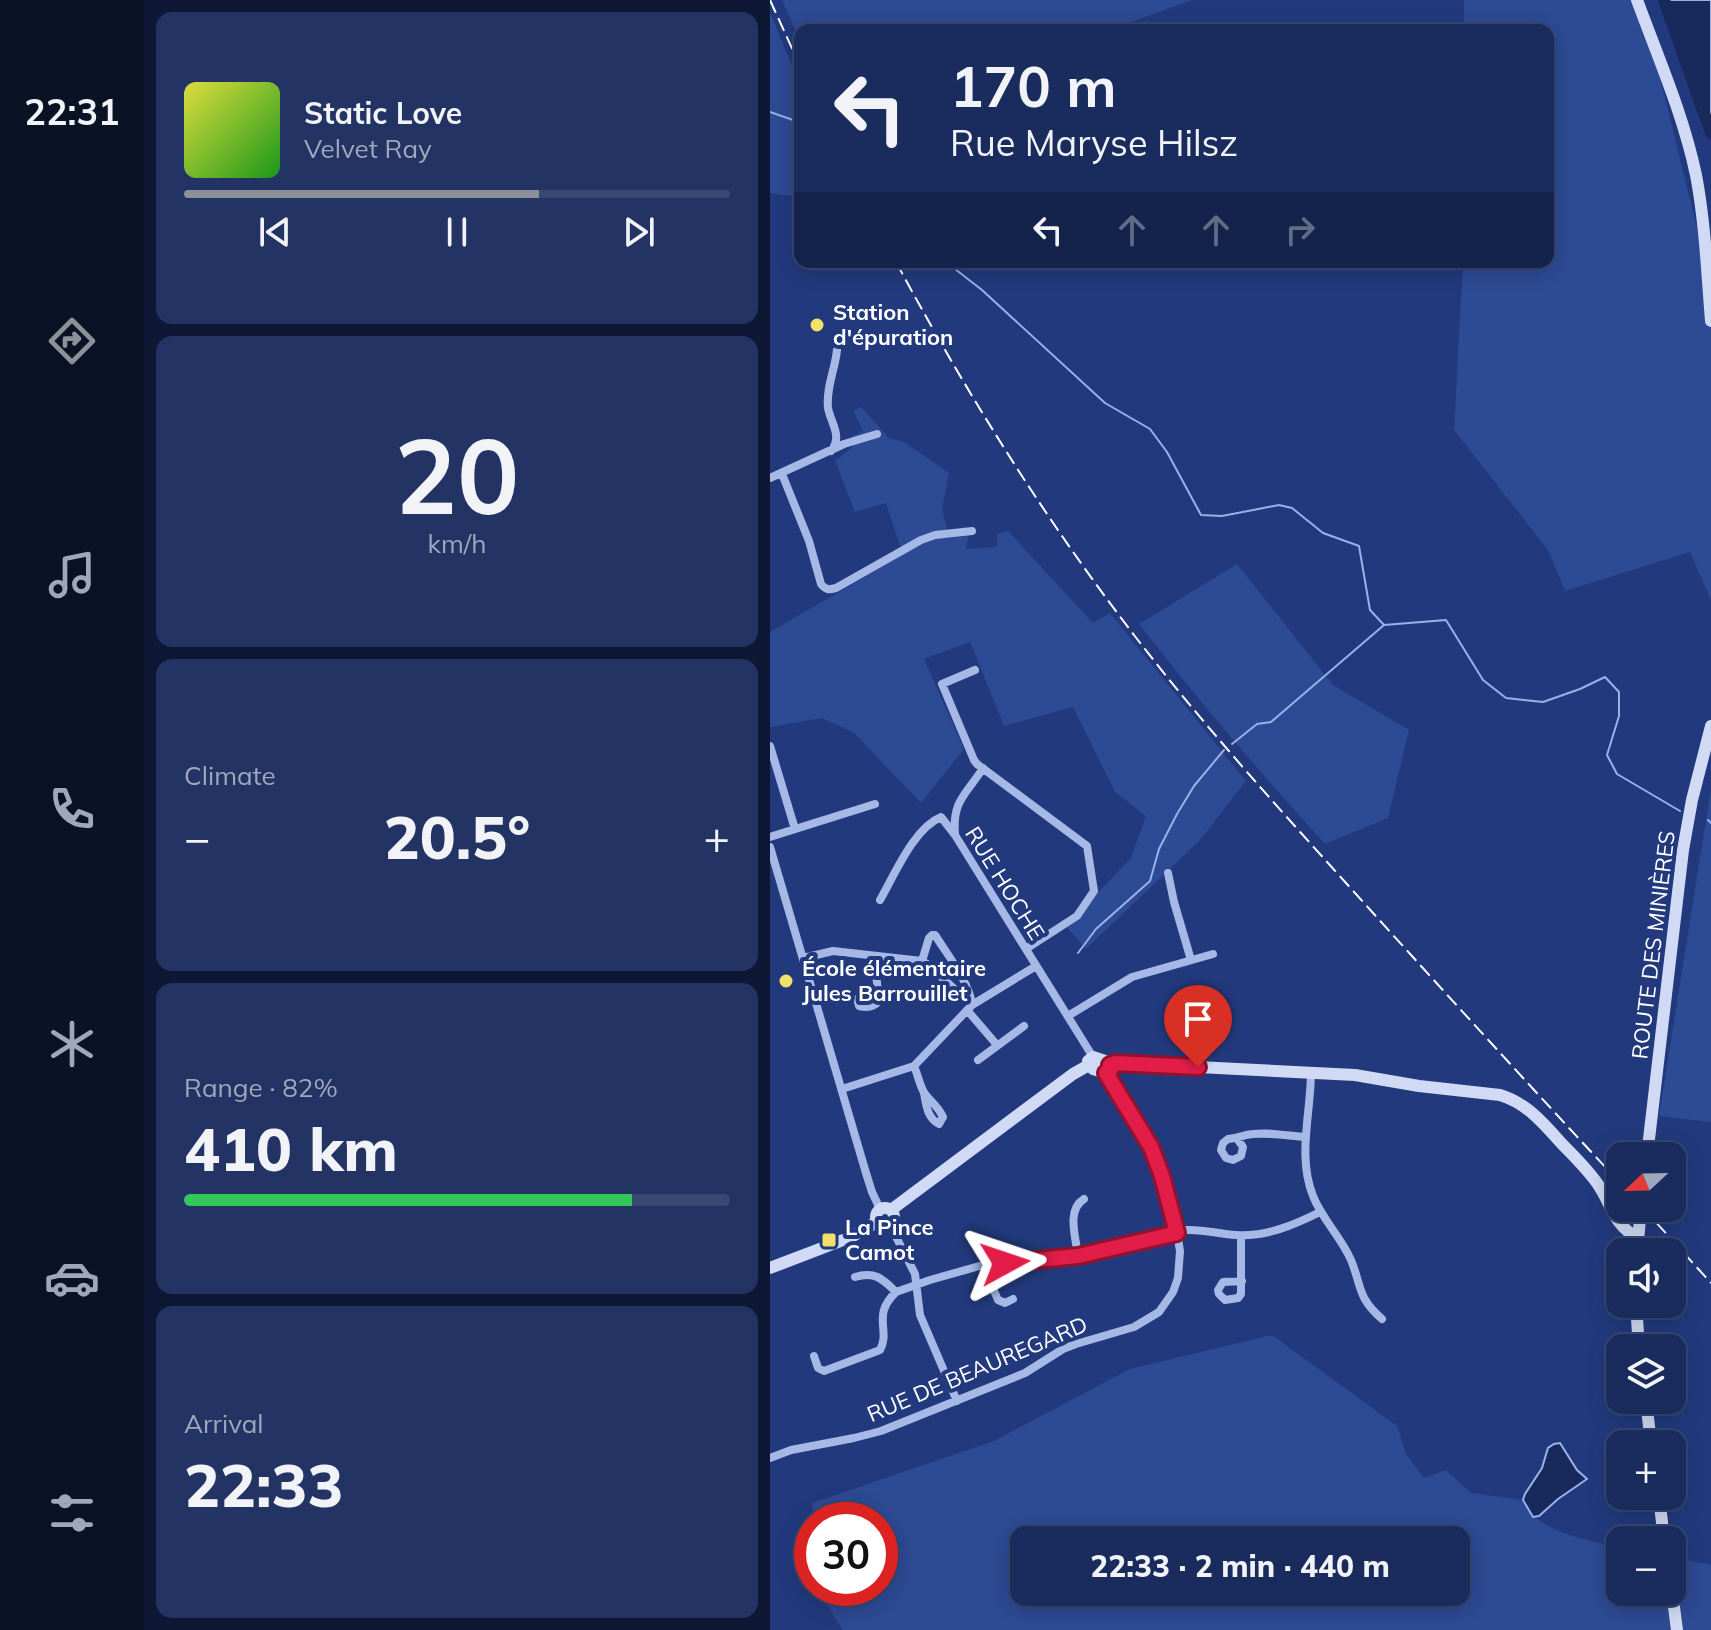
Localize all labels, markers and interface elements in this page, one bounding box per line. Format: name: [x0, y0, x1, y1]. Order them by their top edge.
text: 170 m: [950, 51, 1117, 121]
icon: left: [818, 56, 922, 160]
text: 22:31: [24, 89, 120, 134]
text: Static Love: [304, 94, 462, 132]
text: Rue Maryse Hilsz: [950, 120, 1238, 165]
text: Velvet Ray: [304, 132, 432, 165]
icon: left: [1026, 208, 1070, 252]
icon: ahead: [1110, 208, 1154, 252]
icon: ahead: [1194, 208, 1238, 252]
icon: right: [1278, 208, 1322, 252]
icon: previous: [253, 210, 297, 254]
icon: pause: [435, 210, 479, 254]
icon: next: [617, 210, 661, 254]
place label: Station d'épuration: [833, 298, 953, 351]
icon: directions: [44, 313, 100, 369]
marker: Station d'épuration: [808, 316, 826, 334]
text: 20: [395, 409, 519, 540]
text: km/h: [428, 527, 486, 560]
icon: music: [44, 547, 100, 603]
text: Climate: [184, 759, 276, 792]
icon: phone: [44, 781, 100, 837]
text: 20.5°: [384, 799, 530, 874]
text: −: [184, 810, 210, 865]
text: +: [704, 810, 730, 865]
street label: RUE HOCHE: [959, 821, 1051, 945]
street label: ROUTE DES MINIÈRES: [1625, 829, 1681, 1061]
place label: École élémentaire Jules Barrouillet: [802, 954, 986, 1007]
marker: École élémentaire Jules Barrouillet: [777, 972, 795, 990]
pin: [1164, 985, 1232, 1067]
icon: arrive: [1176, 997, 1220, 1041]
icon: climate: [44, 1016, 100, 1072]
text: Range · 82%: [184, 1071, 338, 1104]
text: 410 km: [184, 1111, 398, 1186]
north arrow: [1606, 1142, 1686, 1222]
map controls: [1606, 1142, 1686, 1606]
place label: La Pince Camot: [845, 1213, 934, 1266]
position arrow: [963, 1221, 1047, 1305]
marker: La Pince Camot: [820, 1231, 838, 1249]
button: sound: [1606, 1238, 1686, 1318]
icon: car: [44, 1250, 100, 1306]
street label: RUE DE BEAUREGARD: [863, 1310, 1091, 1428]
button: layers: [1606, 1334, 1686, 1414]
text: Arrival: [184, 1407, 264, 1440]
button: +: [1606, 1430, 1686, 1510]
text: 22:33: [184, 1447, 344, 1522]
icon: filters: [44, 1485, 100, 1541]
speed limit sign: 30: [794, 1502, 898, 1606]
button: −: [1606, 1526, 1686, 1606]
text: 22:33 · 2 min · 440 m: [1090, 1547, 1390, 1585]

